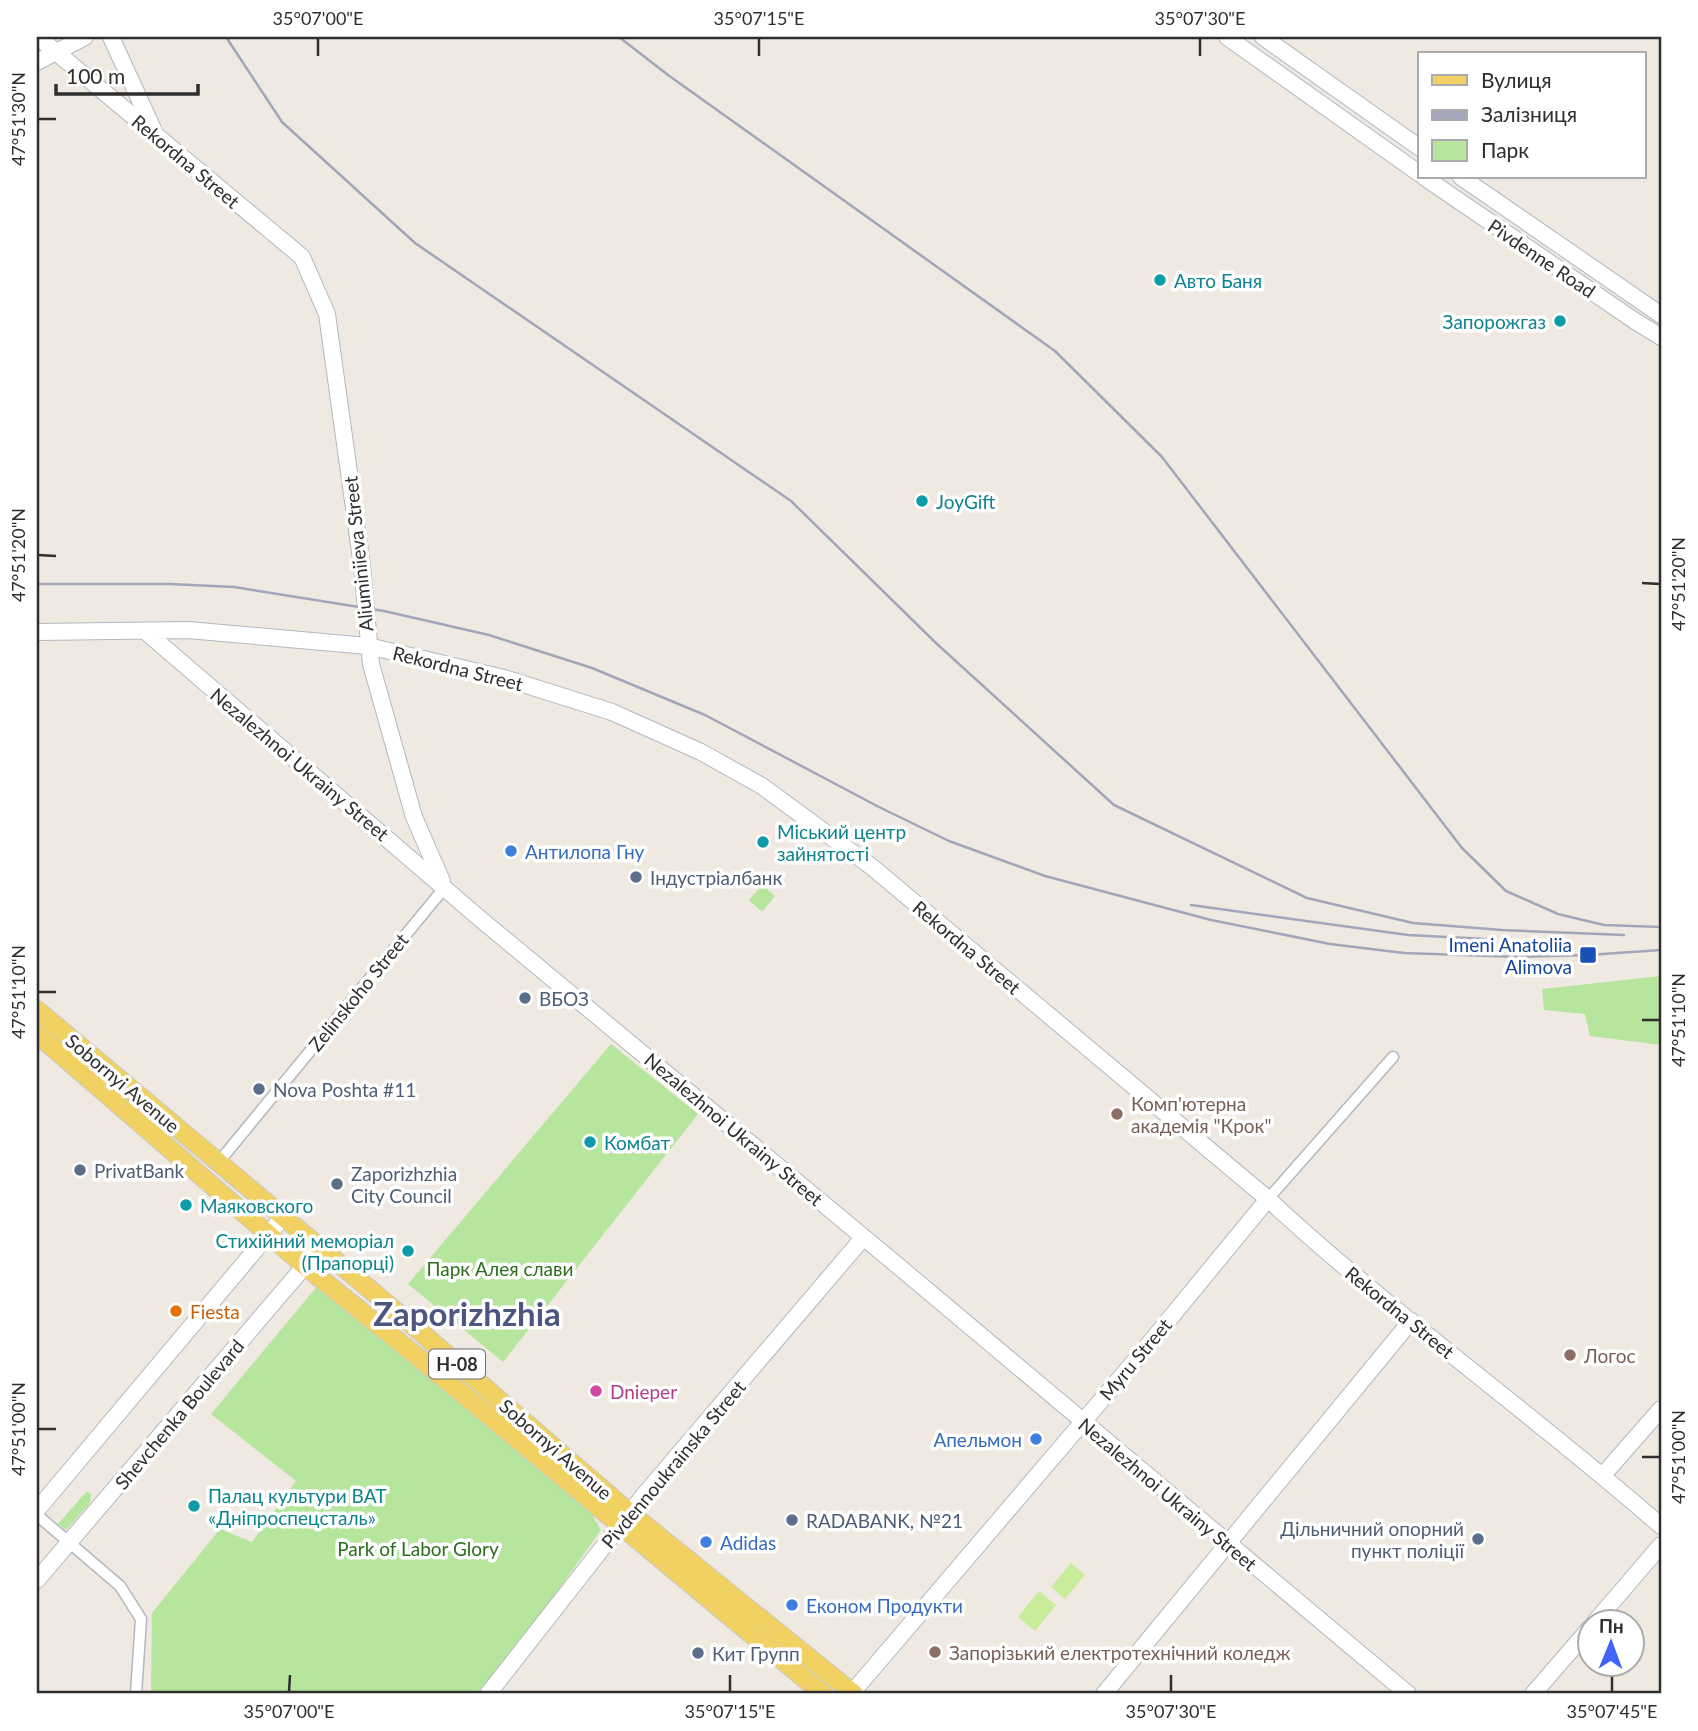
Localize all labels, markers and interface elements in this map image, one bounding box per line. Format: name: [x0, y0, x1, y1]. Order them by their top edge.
text: 35°07'00"E: [273, 7, 363, 29]
text: 35°07'15"E: [714, 7, 804, 29]
text: 35°07'30"E: [1155, 7, 1245, 29]
scale bar: [56, 52, 198, 96]
legend: [1418, 52, 1646, 178]
text: 100 m: [66, 63, 125, 88]
text: Вулиця: [1481, 67, 1552, 92]
text: 47°51'30"N: [7, 72, 29, 166]
text: Залізниця: [1481, 101, 1577, 126]
street label: Rekordna Street: [128, 109, 245, 213]
text: Парк: [1481, 137, 1529, 162]
street label: Pivdenne Road: [1484, 214, 1600, 302]
place label: Авто Баня: [1174, 269, 1262, 292]
marker: Авто Баня: [1152, 272, 1168, 288]
place label: Запорожгаз: [1443, 310, 1546, 333]
marker: Запорожгаз: [1552, 313, 1568, 329]
street label: Aliuminiieva Street: [338, 475, 378, 633]
place label: JoyGift: [936, 490, 995, 513]
marker: JoyGift: [914, 493, 930, 509]
text: 47°51'20"N: [7, 508, 29, 602]
text: 47°51'20"N: [1667, 537, 1689, 631]
street label: Rekordna Street: [391, 641, 526, 695]
street label: Nezalezhnoi Ukrainy Street: [206, 683, 394, 845]
place label: Міський центр зайнятості: [777, 820, 906, 865]
marker: Міський центр зайнятості: [755, 834, 771, 850]
place label: Антилопа Гну: [525, 840, 645, 863]
marker: Антилопа Гну: [503, 843, 519, 859]
place label: Індустріалбанк: [650, 866, 782, 889]
marker: Індустріалбанк: [628, 869, 644, 885]
street label: Rekordna Street: [909, 895, 1026, 999]
street label: Zelinskoho Street: [303, 928, 413, 1056]
place label: Imeni Anatoliia Alimova: [1448, 933, 1572, 978]
text: 47°51'10"N: [7, 945, 29, 1039]
marker: Imeni Anatoliia Alimova: [1578, 945, 1598, 965]
text: 47°51'10"N: [1667, 973, 1689, 1067]
place label: ВБОЗ: [539, 987, 589, 1010]
marker: ВБОЗ: [517, 990, 533, 1006]
street label: Sobornyi Avenue: [62, 1029, 184, 1137]
street label: Nezalezhnoi Ukrainy Street: [640, 1048, 828, 1210]
place label: Nova Poshta #11: [273, 1078, 416, 1101]
marker: Nova Poshta #11: [251, 1081, 267, 1097]
place label: Комп'ютерна академія "Крок": [1131, 1092, 1271, 1137]
marker: Комп'ютерна академія "Крок": [1109, 1106, 1125, 1122]
place label: Комбат: [604, 1131, 671, 1154]
marker: Комбат: [582, 1134, 598, 1150]
place label: PrivatBank: [94, 1159, 185, 1182]
marker: PrivatBank: [72, 1162, 88, 1178]
place label: Zaporizhzhia City Council: [351, 1162, 457, 1207]
marker: Zaporizhzhia City Council: [329, 1176, 345, 1192]
place label: Маяковского: [200, 1194, 313, 1217]
marker: Маяковского: [178, 1197, 194, 1213]
place label: Стихійний меморіал (Прапорці): [215, 1229, 394, 1274]
marker: Стихійний меморіал (Прапорці): [400, 1243, 416, 1259]
park label: Парк Алея слави: [427, 1257, 573, 1280]
street label: Rekordna Street: [1341, 1261, 1459, 1363]
district label: Zaporizhzhia: [373, 1293, 561, 1333]
place label: Fiesta: [190, 1300, 240, 1323]
marker: Fiesta: [168, 1303, 184, 1319]
street label: Myru Street: [1094, 1313, 1176, 1405]
street label: Shevchenka Boulevard: [110, 1334, 248, 1494]
place label: Логос: [1583, 1344, 1636, 1367]
marker: Логос: [1562, 1347, 1578, 1363]
road number: Н-08: [429, 1350, 485, 1378]
street label: Pivdennoukrainska Street: [596, 1375, 750, 1553]
place label: Dnieper: [610, 1380, 677, 1403]
text: 47°51'00"N: [7, 1382, 29, 1476]
marker: Dnieper: [588, 1383, 604, 1399]
street label: Sobornyi Avenue: [495, 1394, 617, 1504]
text: 47°51'00"N: [1667, 1410, 1689, 1504]
street label: Nezalezhnoi Ukrainy Street: [1074, 1413, 1262, 1575]
place label: Апельмон: [933, 1428, 1022, 1451]
marker: Апельмон: [1028, 1431, 1044, 1447]
place label: Палац культури ВАТ «Дніпроспецсталь»: [208, 1484, 386, 1529]
marker: Палац культури ВАТ «Дніпроспецсталь»: [186, 1498, 202, 1514]
place label: RADABANK, №21: [806, 1509, 963, 1532]
marker: RADABANK, №21: [784, 1512, 800, 1528]
place label: Дільничний опорний пункт поліції: [1280, 1517, 1464, 1562]
place label: Adidas: [720, 1531, 776, 1554]
marker: Дільничний опорний пункт поліції: [1470, 1531, 1486, 1547]
marker: Adidas: [698, 1534, 714, 1550]
park label: Park of Labor Glory: [337, 1537, 499, 1560]
place label: Економ Продукти: [806, 1594, 963, 1617]
marker: Економ Продукти: [784, 1597, 800, 1613]
north arrow: [1576, 1608, 1646, 1678]
text: Пн: [1599, 1614, 1624, 1637]
place label: Запорізький електротехнічний коледж: [949, 1641, 1291, 1664]
place label: Кит Групп: [712, 1642, 800, 1665]
marker: Запорізький електротехнічний коледж: [927, 1644, 943, 1660]
marker: Кит Групп: [690, 1645, 706, 1661]
text: 35°07'00"E: [244, 1700, 334, 1722]
text: 35°07'15"E: [685, 1700, 775, 1722]
text: 35°07'30"E: [1126, 1700, 1216, 1722]
text: 35°07'45"E: [1567, 1700, 1657, 1722]

